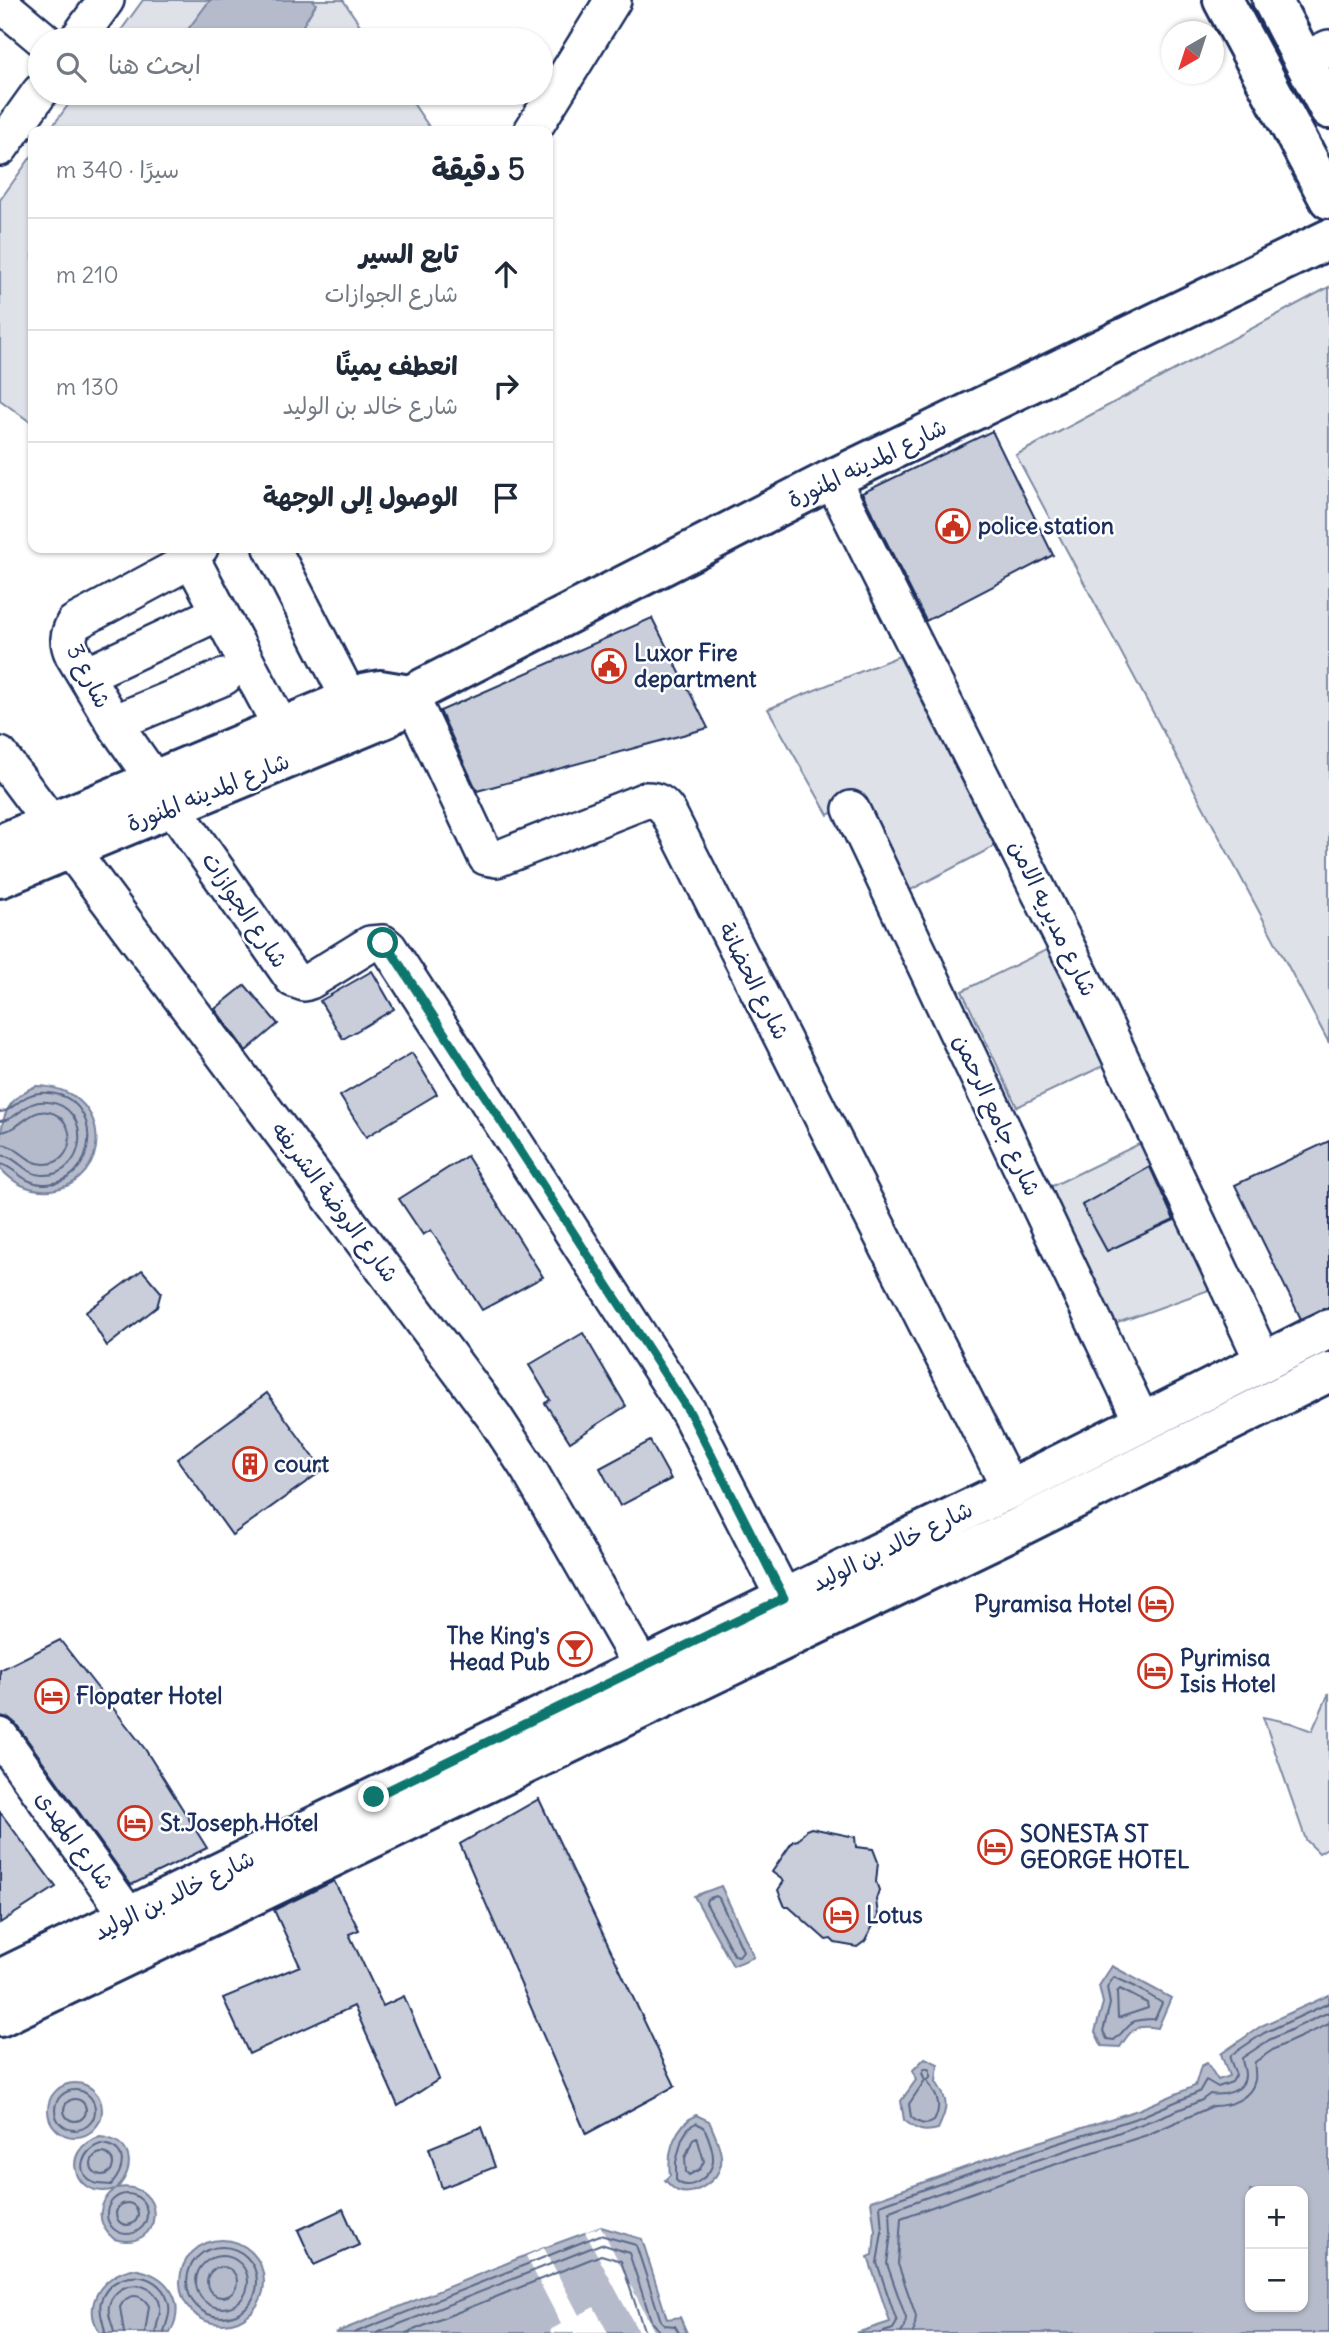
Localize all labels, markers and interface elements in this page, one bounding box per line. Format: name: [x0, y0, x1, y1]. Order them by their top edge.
north arrow: [1161, 21, 1224, 84]
search box: [28, 28, 553, 105]
icon: search: [52, 48, 90, 86]
text: ابحث هنا: [108, 48, 201, 81]
text: 5 دقيقة: [431, 150, 525, 188]
text: سيرًا · 340 m: [56, 155, 179, 184]
text: تابع السير: [359, 237, 458, 270]
icon: ahead: [487, 255, 525, 293]
text: 210 m: [56, 260, 119, 289]
text: شارع الجوازات: [324, 279, 458, 308]
text: انعطف يمينًا: [336, 349, 458, 382]
icon: right: [487, 367, 525, 405]
text: 130 m: [56, 372, 119, 401]
text: شارع خالد بن الوليد: [282, 391, 458, 420]
street label: شارع المدينه المنورة: [783, 412, 952, 515]
icon: arrive: [487, 479, 525, 517]
text: الوصول إلى الوجهة: [263, 480, 458, 513]
public building icon: police station: [934, 507, 972, 545]
place label: police station: [978, 511, 1114, 540]
place label: Luxor Fire department: [634, 638, 757, 693]
street label: شارع 3: [59, 639, 118, 714]
public building icon: Luxor Fire department: [590, 647, 628, 685]
street label: شارع المدينه المنورة: [122, 746, 294, 839]
street label: شارع مديريه الامن: [1001, 835, 1104, 1002]
street label: شارع الجوازات: [194, 846, 295, 974]
street label: شارع الحضانة: [711, 917, 796, 1045]
route start: [367, 927, 398, 958]
street label: شارع جامع الرحمن: [945, 1029, 1048, 1202]
street label: شارع الروضة الشريفه: [264, 1116, 405, 1289]
building icon: court: [231, 1445, 269, 1483]
place label: court: [274, 1449, 329, 1478]
street label: شارع خالد بن الوليد: [807, 1494, 978, 1599]
hotel icon: Pyramisa Hotel: [1137, 1585, 1175, 1623]
place label: Pyramisa Hotel: [974, 1589, 1132, 1618]
place label: The King's Head Pub: [446, 1621, 550, 1676]
bar icon: The King's Head Pub: [556, 1630, 594, 1668]
place label: Pyrimisa Isis Hotel: [1180, 1643, 1276, 1698]
hotel icon: Pyrimisa Isis Hotel: [1136, 1652, 1174, 1690]
hotel icon: Flopater Hotel: [33, 1677, 71, 1715]
place label: Flopater Hotel: [76, 1681, 222, 1710]
route end: [358, 1781, 389, 1812]
street label: شارع المهدى: [28, 1784, 121, 1896]
hotel icon: St.Joseph Hotel: [116, 1804, 154, 1842]
place label: St.Joseph Hotel: [160, 1808, 319, 1837]
place label: SONESTA ST GEORGE HOTEL: [1020, 1819, 1190, 1874]
hotel icon: SONESTA ST GEORGE HOTEL: [976, 1828, 1014, 1866]
street label: شارع خالد بن الوليد: [89, 1843, 260, 1948]
hotel icon: Lotus: [822, 1896, 860, 1934]
place label: Lotus: [866, 1900, 923, 1929]
map controls: [1245, 2186, 1308, 2312]
button: +: [1245, 2186, 1308, 2249]
button: −: [1245, 2249, 1308, 2312]

